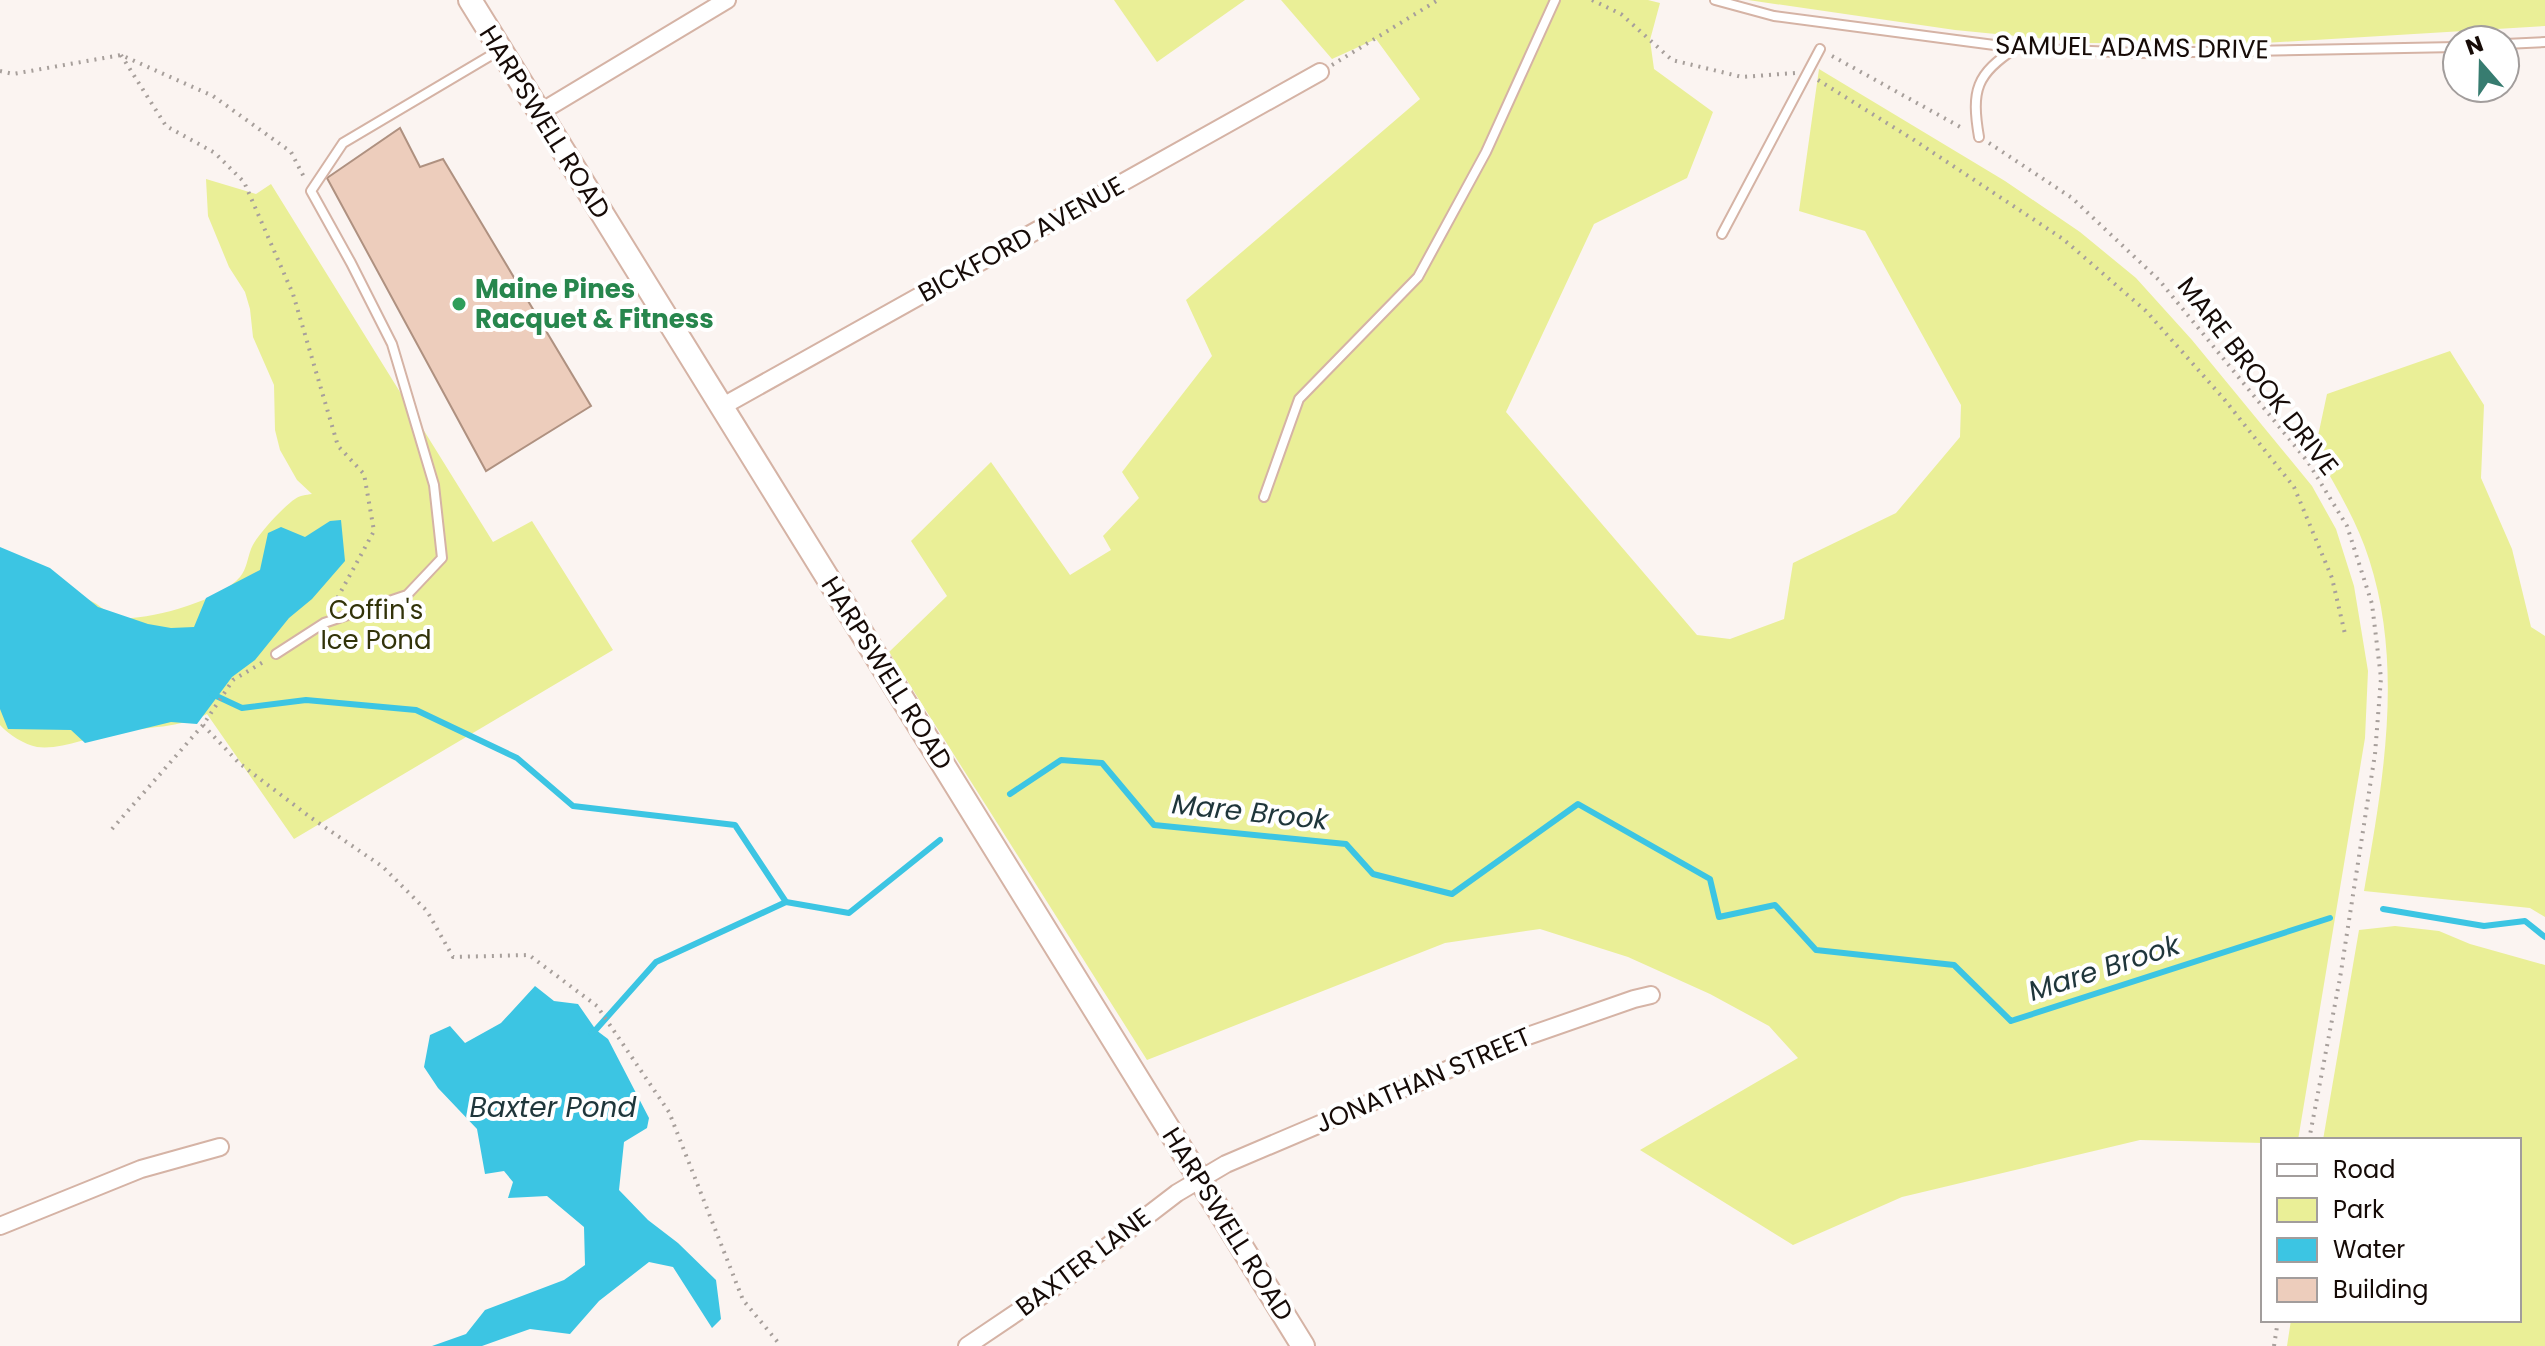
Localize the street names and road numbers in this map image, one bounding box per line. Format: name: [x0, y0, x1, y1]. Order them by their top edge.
street label: HARPSWELL ROAD: [471, 18, 619, 226]
street label: SAMUEL ADAMS DRIVE: [1995, 27, 2269, 67]
street label: BICKFORD AVENUE: [912, 167, 1130, 311]
street label: MARE BROOK DRIVE: [2169, 269, 2347, 483]
street label: HARPSWELL ROAD: [813, 569, 961, 777]
street label: JONATHAN STREET: [1310, 1018, 1536, 1142]
street label: HARPSWELL ROAD: [1154, 1120, 1302, 1328]
street label: BAXTER LANE: [1008, 1199, 1158, 1325]

